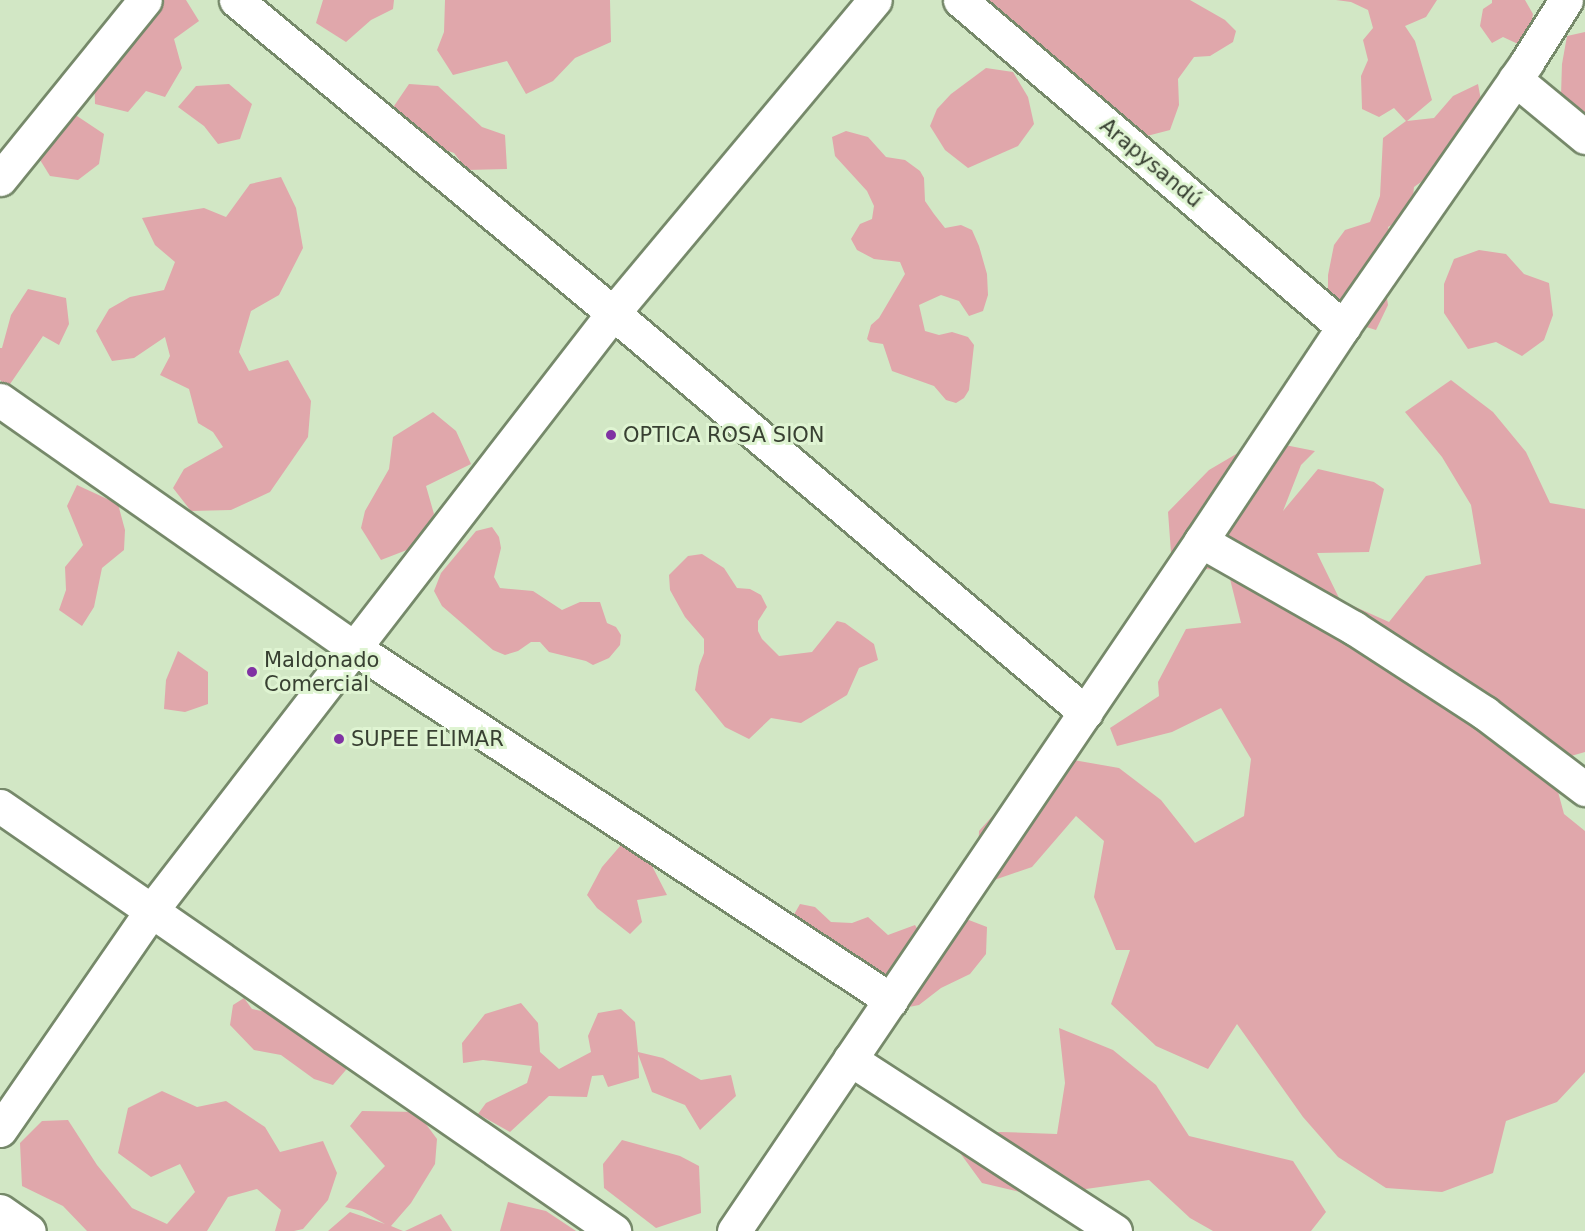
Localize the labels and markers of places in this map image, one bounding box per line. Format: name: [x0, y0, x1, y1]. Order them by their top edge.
place label: OPTICA ROSA SION: [623, 422, 825, 448]
marker: OPTICA ROSA SION: [604, 428, 618, 442]
place label: Maldonado Comercial: [264, 647, 379, 697]
marker: Maldonado Comercial: [245, 665, 259, 679]
place label: SUPEE ELIMAR: [351, 726, 504, 752]
marker: SUPEE ELIMAR: [332, 732, 346, 746]

